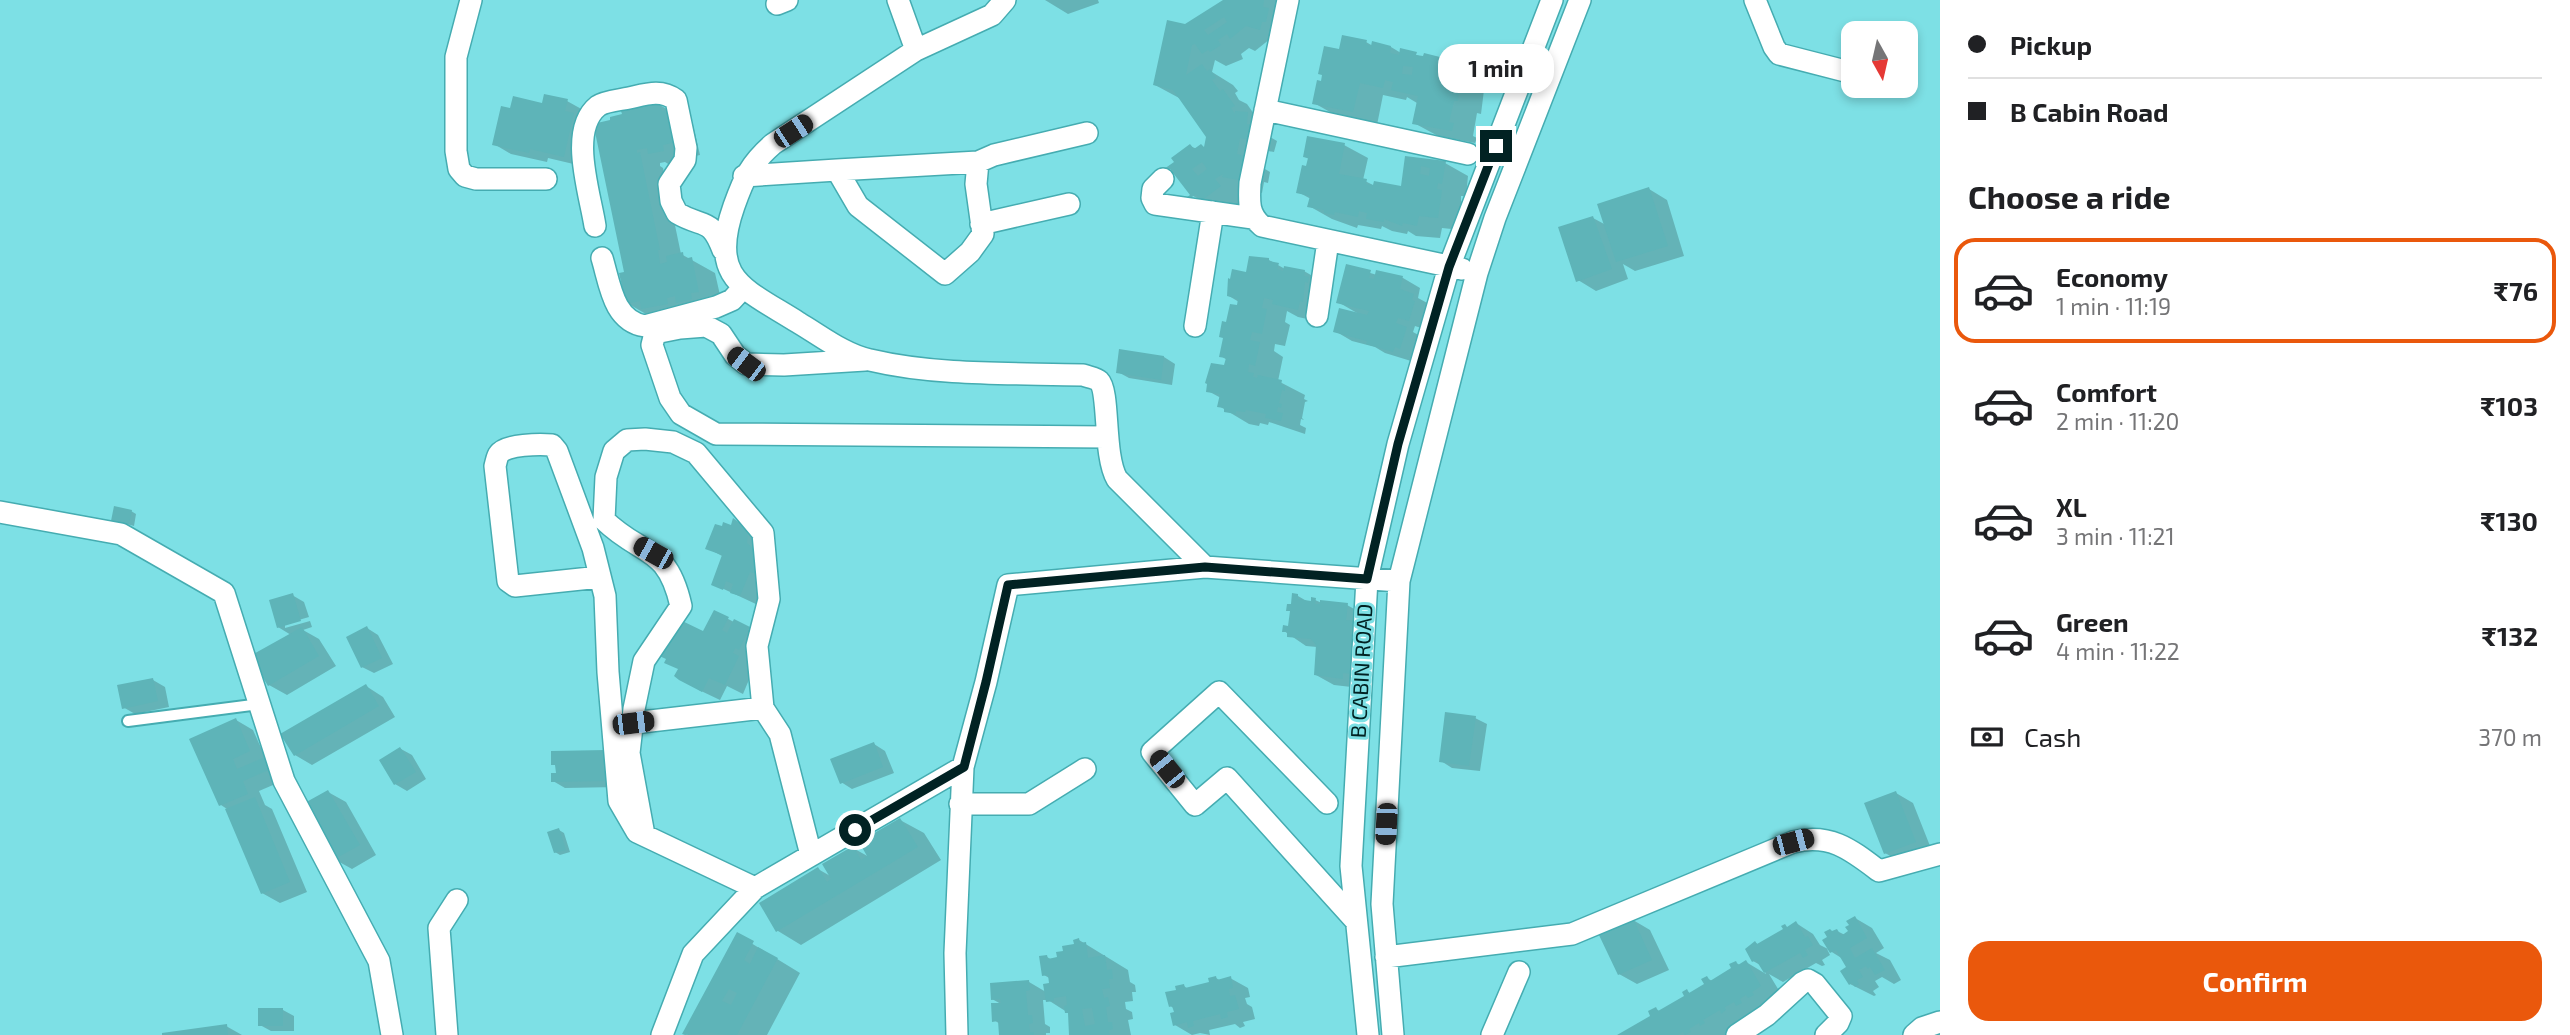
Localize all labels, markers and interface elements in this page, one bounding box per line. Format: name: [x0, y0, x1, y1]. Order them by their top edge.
north arrow: [1841, 21, 1918, 98]
map controls: [1841, 21, 1918, 98]
text: Pickup: [2010, 29, 2092, 60]
callout: 1 min: [1438, 44, 1554, 94]
text: 1 min: [1468, 54, 1524, 82]
text: B Cabin Road: [2010, 96, 2169, 127]
car: [770, 111, 817, 151]
route end: [1480, 130, 1512, 162]
text: Choose a ride: [1968, 177, 2171, 215]
icon: car: [1972, 259, 2035, 322]
text: Economy: [2056, 261, 2168, 292]
text: ₹76: [2494, 275, 2538, 306]
text: 1 min · 11:19: [2056, 292, 2171, 320]
car: [723, 343, 770, 385]
icon: car: [1972, 374, 2035, 437]
text: Comfort: [2056, 376, 2157, 407]
text: ₹103: [2480, 390, 2538, 421]
text: 2 min · 11:20: [2056, 407, 2180, 435]
icon: car: [1972, 489, 2035, 552]
text: XL: [2056, 491, 2087, 522]
text: ₹130: [2480, 505, 2538, 536]
text: 3 min · 11:21: [2056, 522, 2175, 550]
car: [630, 534, 677, 572]
street label: B CABIN ROAD: [1344, 603, 1377, 739]
icon: car: [1972, 604, 2035, 667]
text: Green: [2056, 606, 2129, 637]
text: ₹132: [2482, 620, 2538, 651]
text: 4 min · 11:22: [2056, 637, 2180, 665]
car: [611, 710, 656, 736]
icon: cash: [1968, 718, 2006, 756]
text: Cash: [2024, 721, 2081, 752]
text: 370 m: [2478, 723, 2542, 751]
car: [1146, 746, 1189, 792]
car: [1375, 802, 1398, 846]
route start: [839, 814, 871, 846]
car: [1770, 826, 1817, 858]
button: Confirm: [1968, 941, 2542, 1021]

